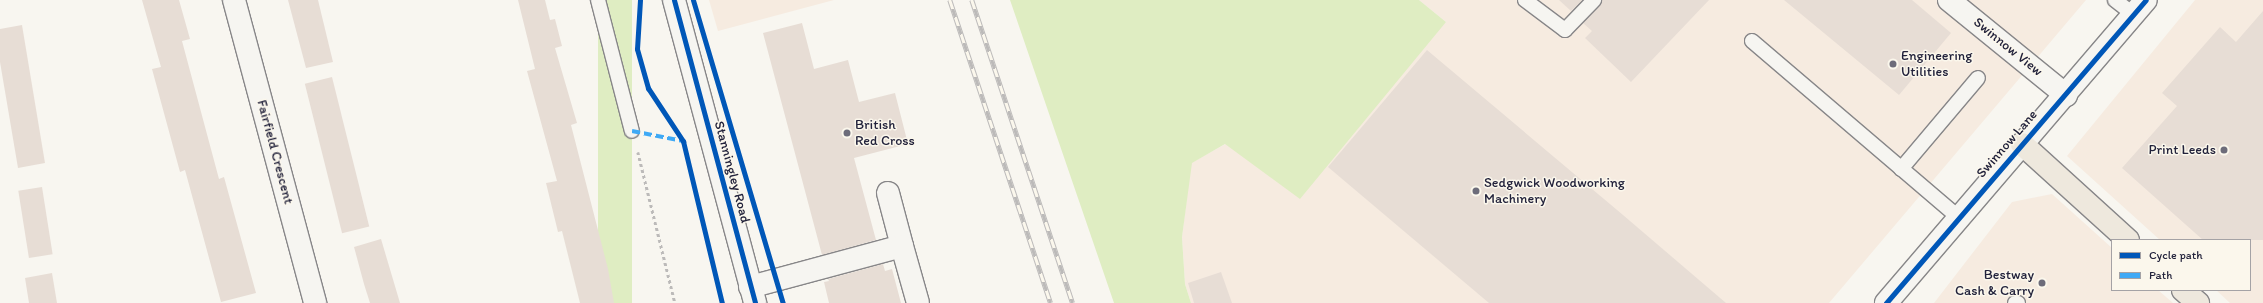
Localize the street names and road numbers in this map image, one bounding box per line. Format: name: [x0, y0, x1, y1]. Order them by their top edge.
street label: Swinnow View: [1970, 14, 2046, 80]
street label: Fairfield Crescent: [253, 98, 297, 206]
street label: Swinnow Lane: [1973, 106, 2041, 182]
street label: Stanningley Road: [710, 119, 754, 225]

